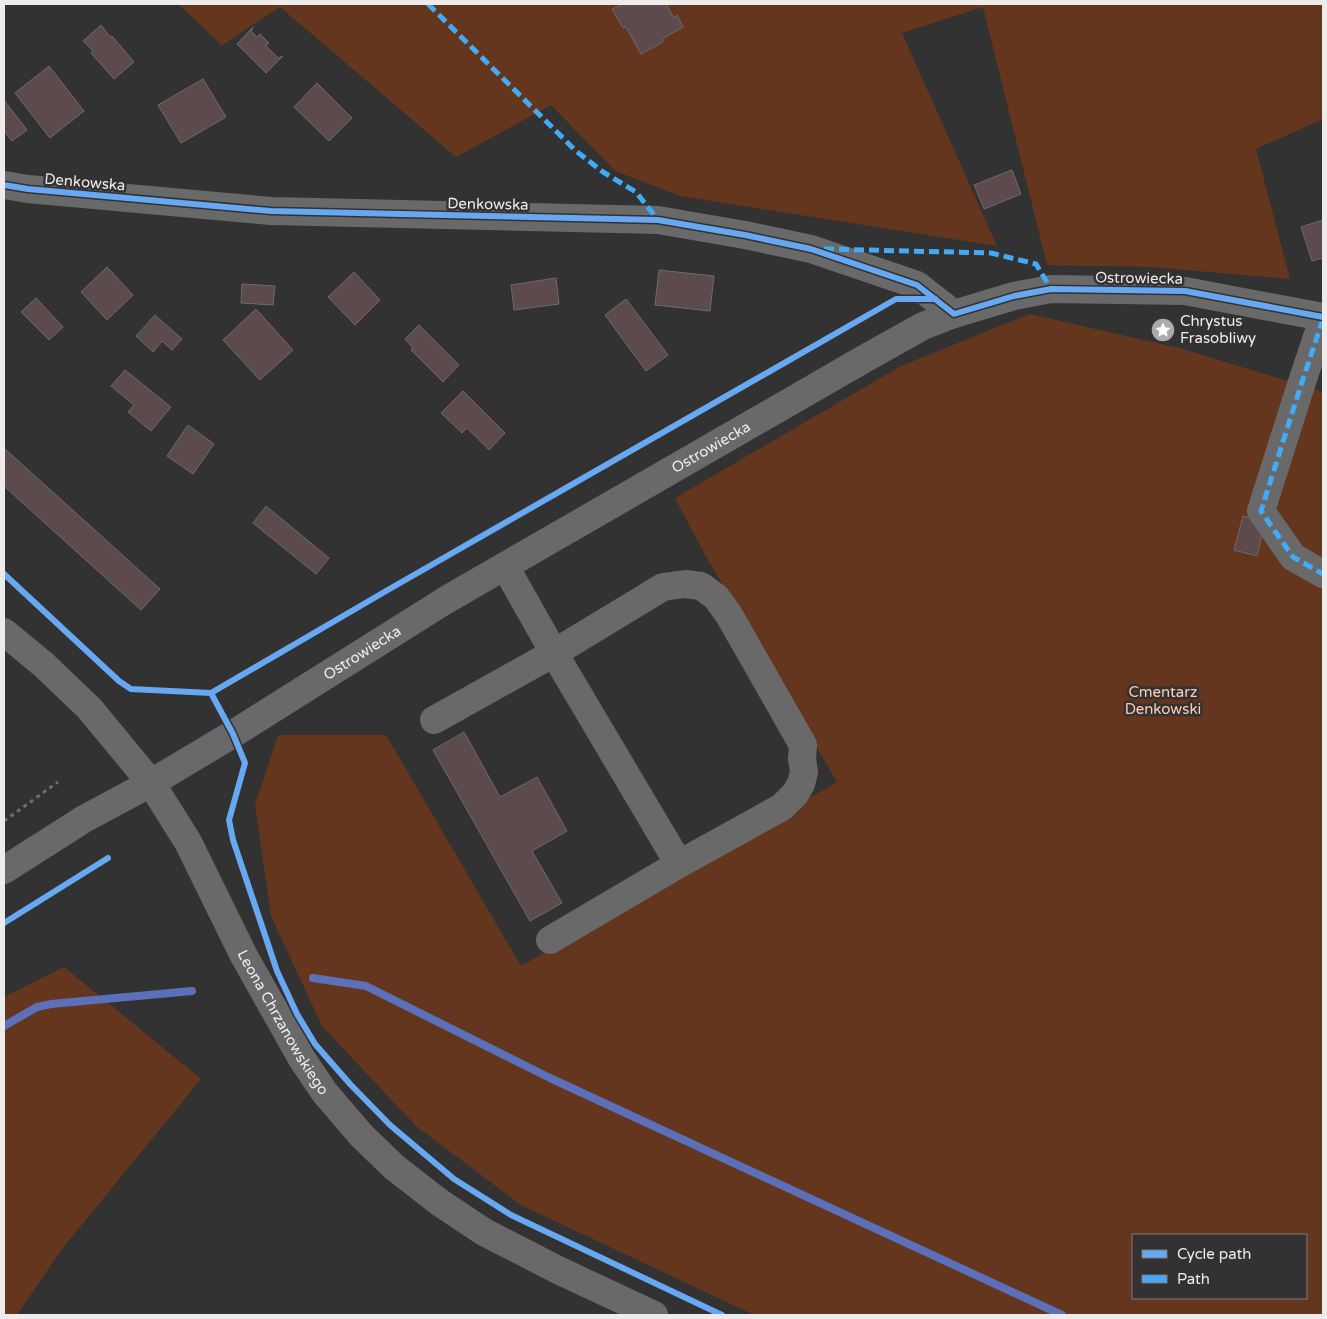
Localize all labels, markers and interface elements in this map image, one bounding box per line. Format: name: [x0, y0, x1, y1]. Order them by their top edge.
street label: Denkowska: [44, 169, 126, 195]
street label: Denkowska: [447, 194, 529, 214]
street label: Ostrowiecka: [1095, 268, 1183, 288]
place label: Chrystus Frasobliwy: [1180, 312, 1256, 347]
place icon: Chrystus Frasobliwy: [1150, 317, 1176, 343]
street label: Ostrowiecka: [668, 417, 754, 477]
street label: Ostrowiecka: [320, 622, 404, 684]
park label: Cmentarz Denkowski: [1125, 683, 1201, 718]
street label: Leona Chrzanowskiego: [233, 947, 333, 1098]
legend: [1132, 1234, 1307, 1299]
text: Cycle path: [1177, 1245, 1251, 1263]
text: Path: [1177, 1270, 1210, 1288]

